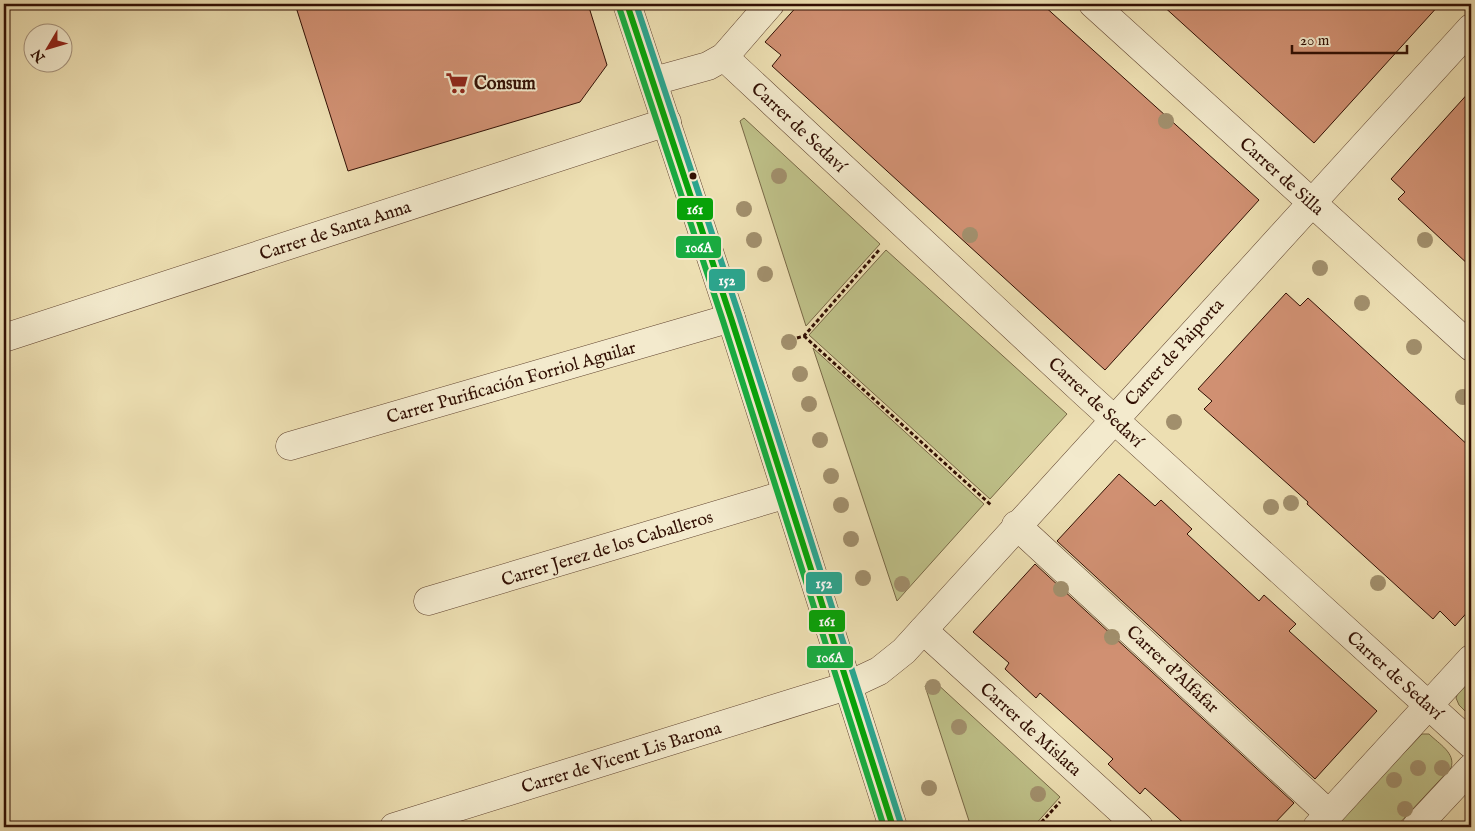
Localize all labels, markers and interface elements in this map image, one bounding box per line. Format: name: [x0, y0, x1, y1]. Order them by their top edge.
north arrow: [22, 22, 72, 72]
scale bar: [1292, 22, 1408, 54]
text: 20 m: [1300, 31, 1330, 50]
text: N: [28, 45, 50, 66]
supermarket icon: Consum: [444, 70, 470, 96]
place label: Consum: [474, 73, 536, 96]
street label: Carrer de Sedaví: [746, 78, 851, 179]
street label: Carrer de Silla: [1234, 133, 1328, 221]
unlabelled marker: [688, 171, 698, 181]
street label: Carrer de Santa Anna: [257, 196, 414, 267]
line badge: 161: [676, 197, 714, 221]
text: 161: [687, 201, 703, 219]
line badge: 106A: [675, 235, 722, 259]
text: 106A: [685, 239, 714, 257]
line badge: 152: [708, 268, 746, 292]
text: 152: [719, 272, 736, 290]
street label: Carrer de Paiporta: [1121, 294, 1230, 412]
street label: Carrer Purificación Forriol Aguilar: [384, 337, 639, 430]
street label: Carrer de Sedaví: [1043, 353, 1148, 454]
street label: Carrer Jerez de los Caballeros: [499, 506, 716, 593]
line badge: 152: [805, 571, 843, 595]
text: 152: [816, 575, 833, 593]
line badge: 161: [808, 609, 846, 633]
text: 161: [819, 613, 835, 631]
street label: Carrer d'Alfafar: [1121, 621, 1224, 719]
street label: Carrer de Sedaví: [1341, 627, 1448, 726]
line badge: 106A: [806, 645, 854, 669]
text: 106A: [816, 649, 845, 667]
street label: Carrer de Mislata: [974, 678, 1086, 782]
street label: Carrer de Vicent Lis Barona: [519, 717, 724, 800]

